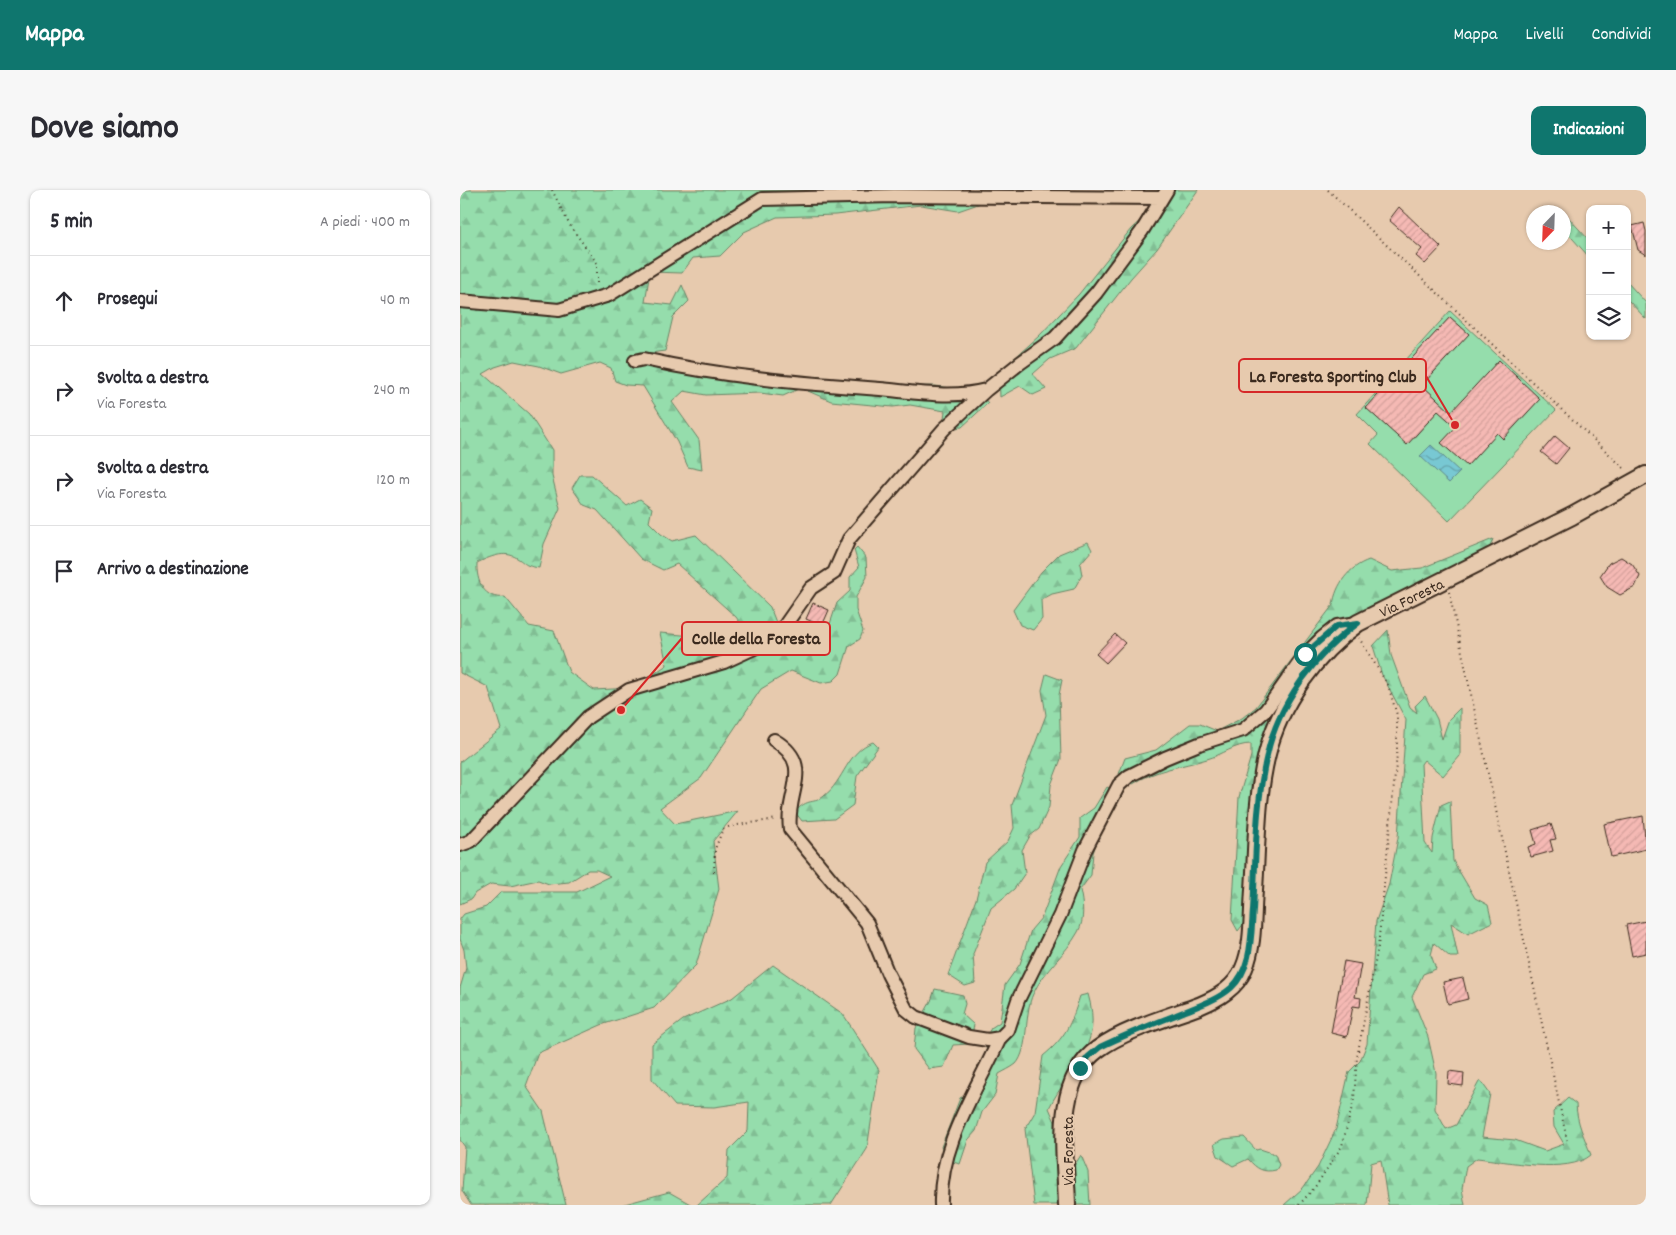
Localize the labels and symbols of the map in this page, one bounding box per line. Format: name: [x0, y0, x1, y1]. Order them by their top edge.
north arrow: [1526, 205, 1571, 250]
callout: La Foresta Sporting Club: [1239, 359, 1426, 392]
text: La Foresta Sporting Club: [1249, 366, 1417, 391]
street label: Via Foresta: [1376, 574, 1449, 625]
callout: Colle della Foresta: [682, 622, 830, 655]
text: Colle della Foresta: [692, 628, 821, 653]
route start: [1294, 643, 1317, 666]
route end: [1069, 1057, 1092, 1080]
street label: Via Foresta: [1058, 1116, 1081, 1186]

